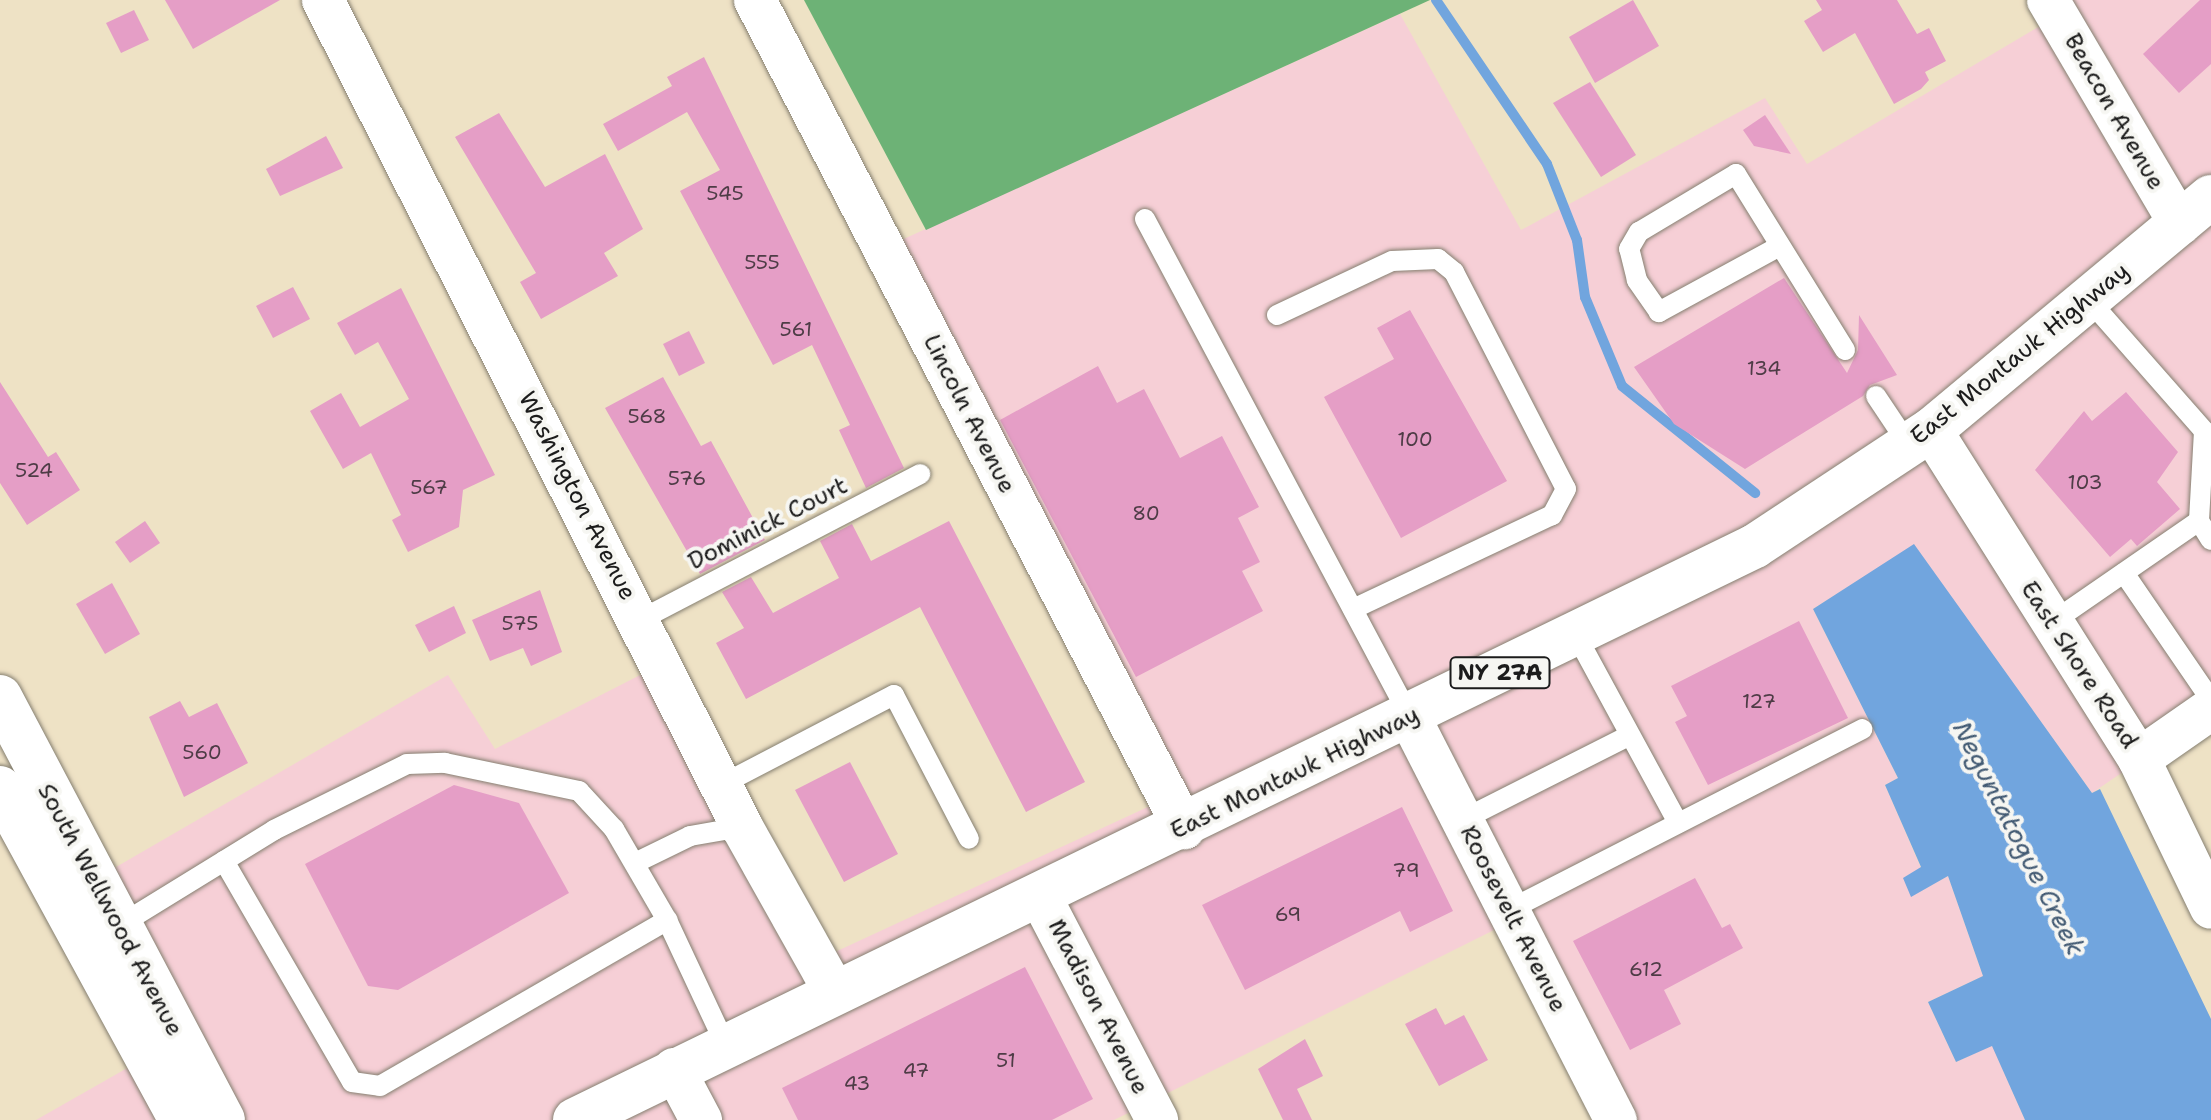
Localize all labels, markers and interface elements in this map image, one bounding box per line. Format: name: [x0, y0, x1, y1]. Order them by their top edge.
street label: Beacon Avenue: [2058, 29, 2170, 195]
house number: 545: [706, 181, 744, 205]
house number: 555: [744, 250, 780, 274]
street label: East Montauk Highway: [1905, 257, 2135, 451]
house number: 561: [780, 317, 812, 341]
street label: Lincoln Avenue: [917, 330, 1021, 498]
house number: 134: [1747, 356, 1781, 380]
street label: Washington Avenue: [512, 387, 642, 605]
house number: 568: [627, 404, 667, 428]
house number: 100: [1397, 427, 1433, 451]
house number: 524: [15, 458, 53, 482]
house number: 576: [668, 466, 706, 490]
house number: 103: [2068, 470, 2102, 494]
street label: Dominick Court: [683, 471, 853, 577]
house number: 567: [410, 475, 448, 499]
house number: 80: [1132, 501, 1160, 525]
street label: East Shore Road: [2014, 576, 2144, 754]
house number: 575: [502, 611, 538, 635]
road number: NY 27A: [1448, 655, 1552, 691]
house number: 127: [1742, 689, 1776, 713]
street label: East Montauk Highway: [1166, 700, 1424, 846]
water label: Neguntatogue Creek: [1946, 716, 2092, 960]
house number: 560: [182, 740, 222, 764]
street label: South Wellwood Avenue: [31, 779, 189, 1041]
street label: Roosevelt Avenue: [1454, 821, 1572, 1017]
house number: 79: [1392, 858, 1420, 882]
house number: 69: [1275, 902, 1301, 926]
street label: Madison Avenue: [1041, 915, 1155, 1099]
house number: 612: [1629, 957, 1663, 981]
house number: 51: [996, 1048, 1016, 1072]
house number: 47: [903, 1058, 929, 1082]
house number: 43: [844, 1071, 870, 1095]

